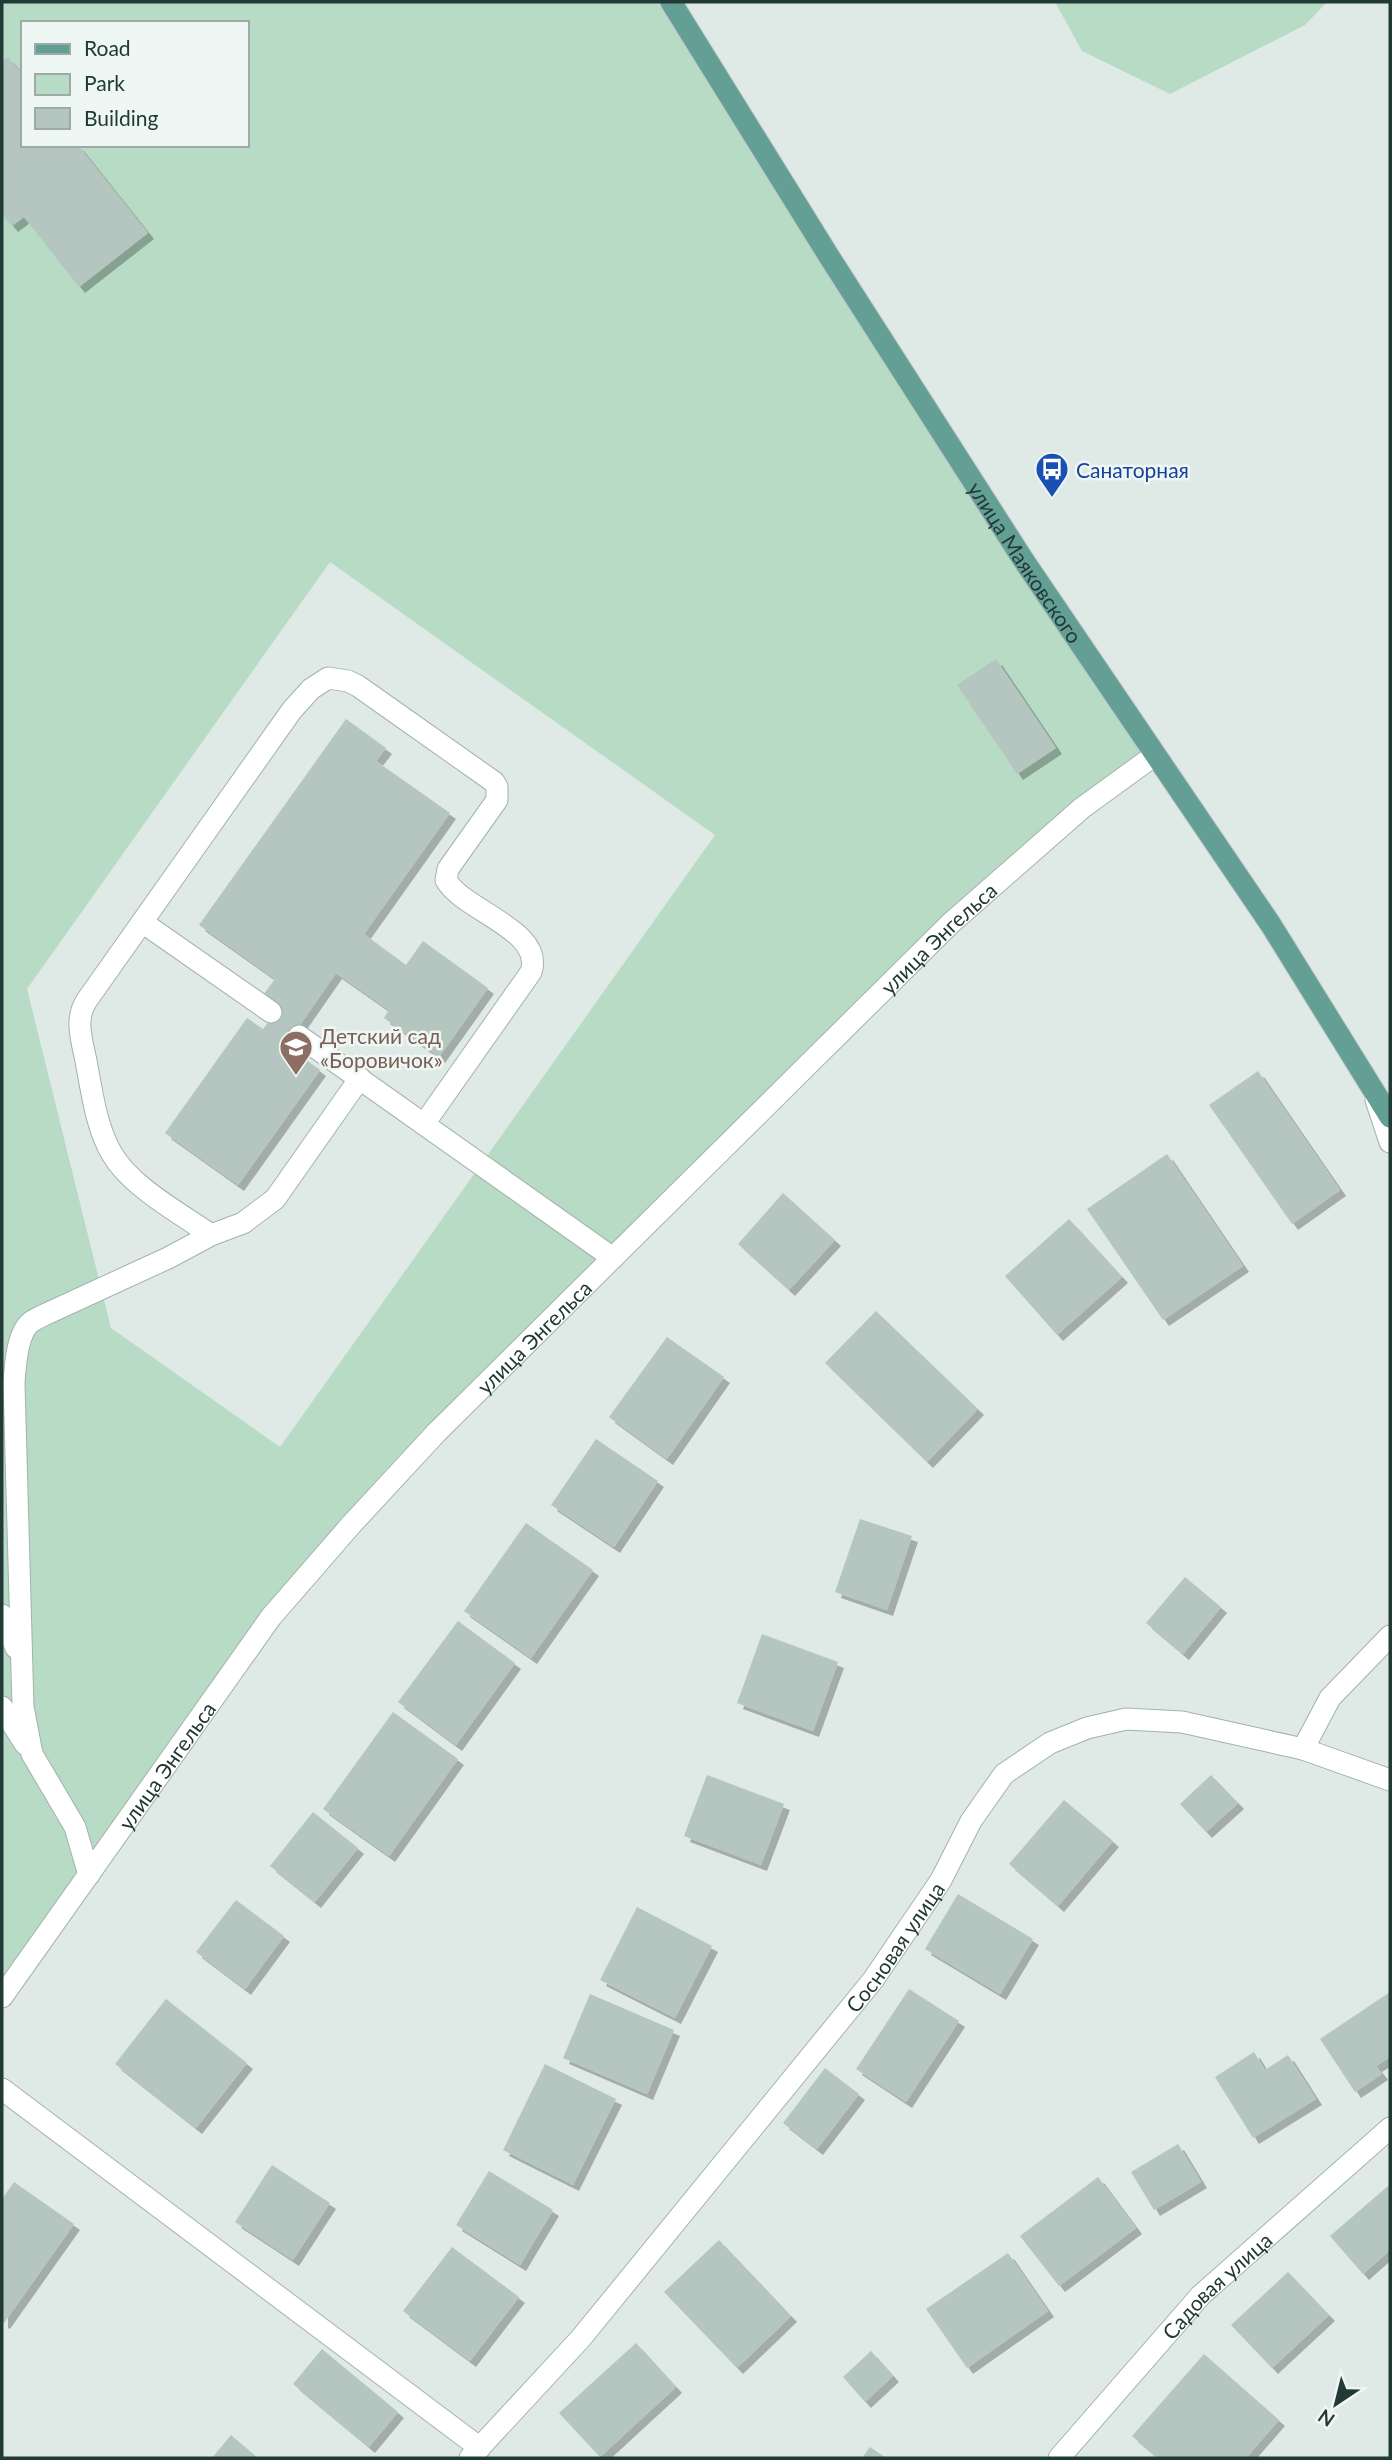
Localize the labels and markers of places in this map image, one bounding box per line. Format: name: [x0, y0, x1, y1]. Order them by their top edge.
bus stop icon: Санаторная: [1033, 450, 1071, 499]
place label: Санаторная: [1076, 457, 1189, 482]
place label: Детский сад «Боровичок»: [320, 1023, 443, 1072]
school or university icon: Детский сад «Боровичок»: [277, 1028, 315, 1077]

